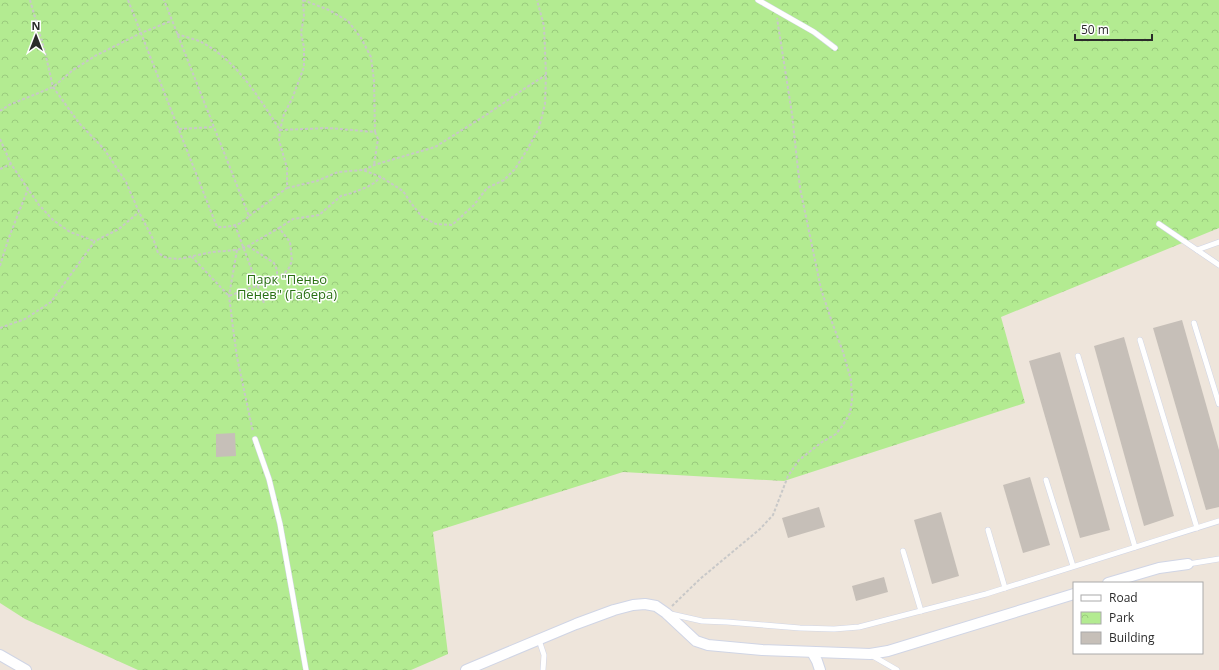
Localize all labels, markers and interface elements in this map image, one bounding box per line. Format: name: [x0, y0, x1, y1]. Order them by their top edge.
north arrow: [16, 16, 56, 56]
scale bar: [1075, 16, 1152, 42]
text: N: [32, 18, 40, 33]
text: 50 m: [1081, 21, 1109, 38]
park label: Парк "Пеньо Пенев" (Габера): [237, 270, 337, 303]
legend: [1073, 582, 1203, 654]
text: Road: [1109, 589, 1138, 606]
text: Park: [1109, 609, 1135, 626]
text: Building: [1109, 629, 1155, 646]

